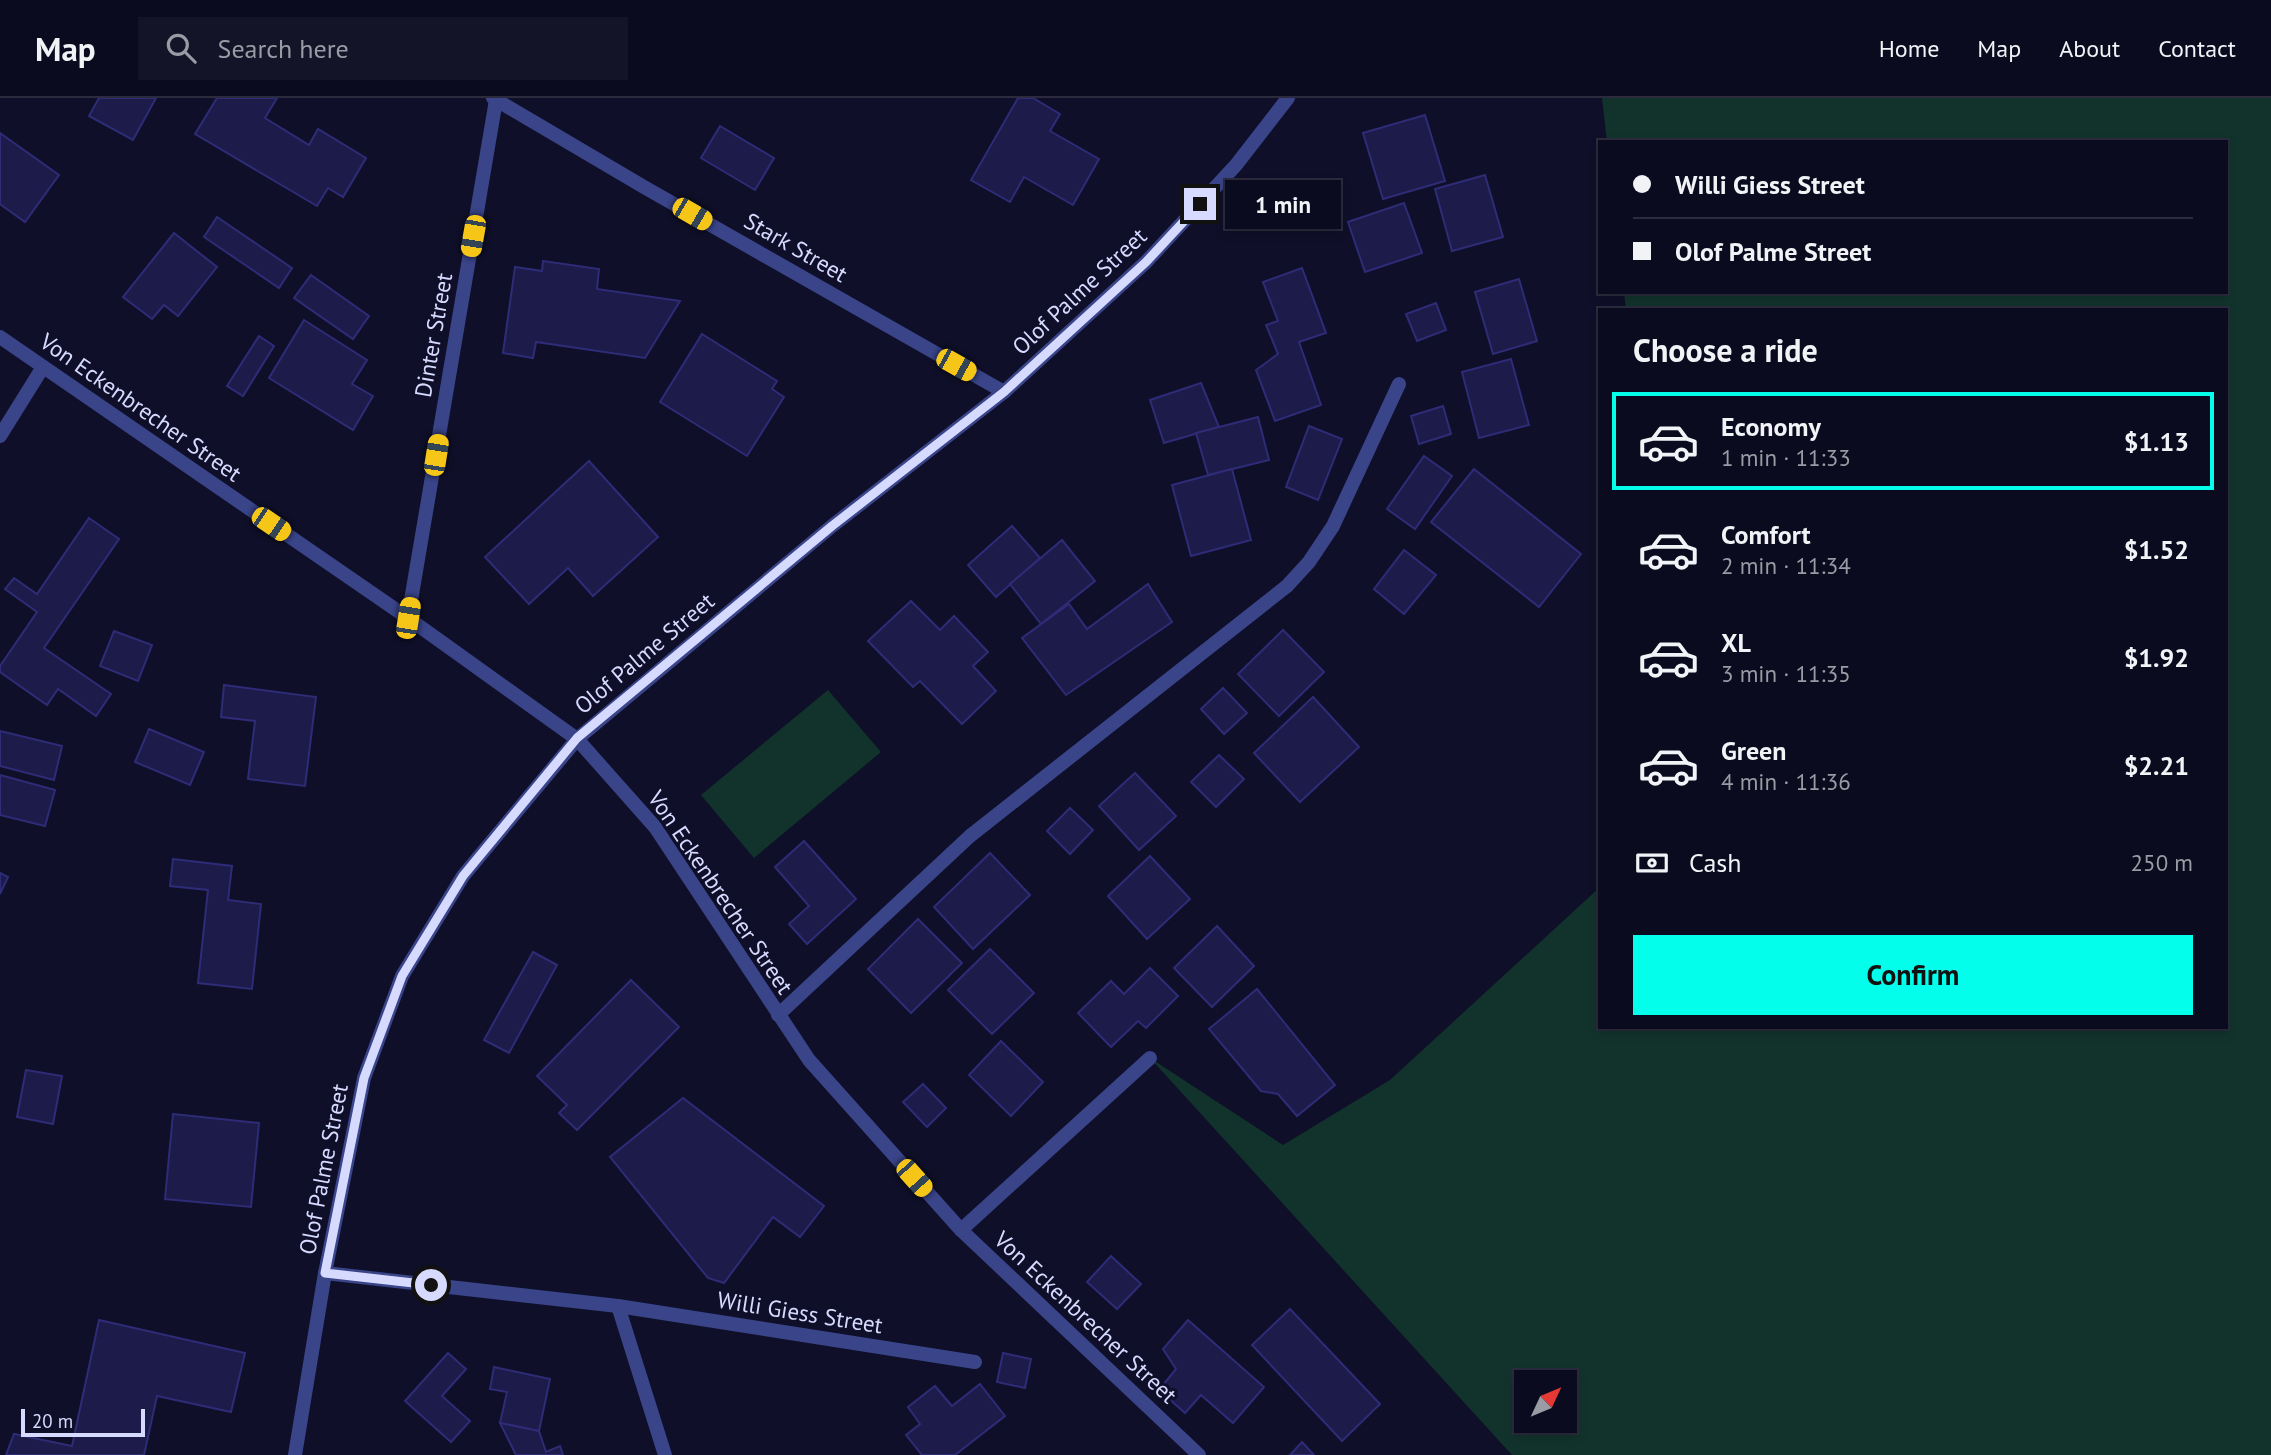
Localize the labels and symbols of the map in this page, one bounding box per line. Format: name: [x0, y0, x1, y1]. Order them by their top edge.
callout: 1 min: [1224, 180, 1340, 228]
route end: [1184, 188, 1216, 220]
car: [669, 194, 716, 234]
street label: Stark Street: [739, 206, 853, 288]
car: [460, 213, 487, 259]
street label: Olof Palme Street: [1006, 221, 1152, 361]
street label: Dinter Street: [408, 270, 458, 399]
street label: Von Eckenbrecher Street: [34, 326, 248, 488]
car: [933, 346, 980, 384]
car: [423, 433, 450, 477]
car: [248, 504, 295, 544]
street label: Olof Palme Street: [568, 586, 720, 720]
car: [395, 596, 422, 640]
street label: Von Eckenbrecher Street: [641, 784, 800, 1000]
street label: Olof Palme Street: [292, 1081, 354, 1257]
car: [893, 1155, 936, 1201]
street label: Von Eckenbrecher Street: [988, 1224, 1184, 1409]
route start: [415, 1269, 447, 1301]
street label: Willi Giess Street: [715, 1285, 885, 1339]
north arrow: [1514, 1370, 1577, 1433]
scale bar: [21, 1406, 145, 1438]

